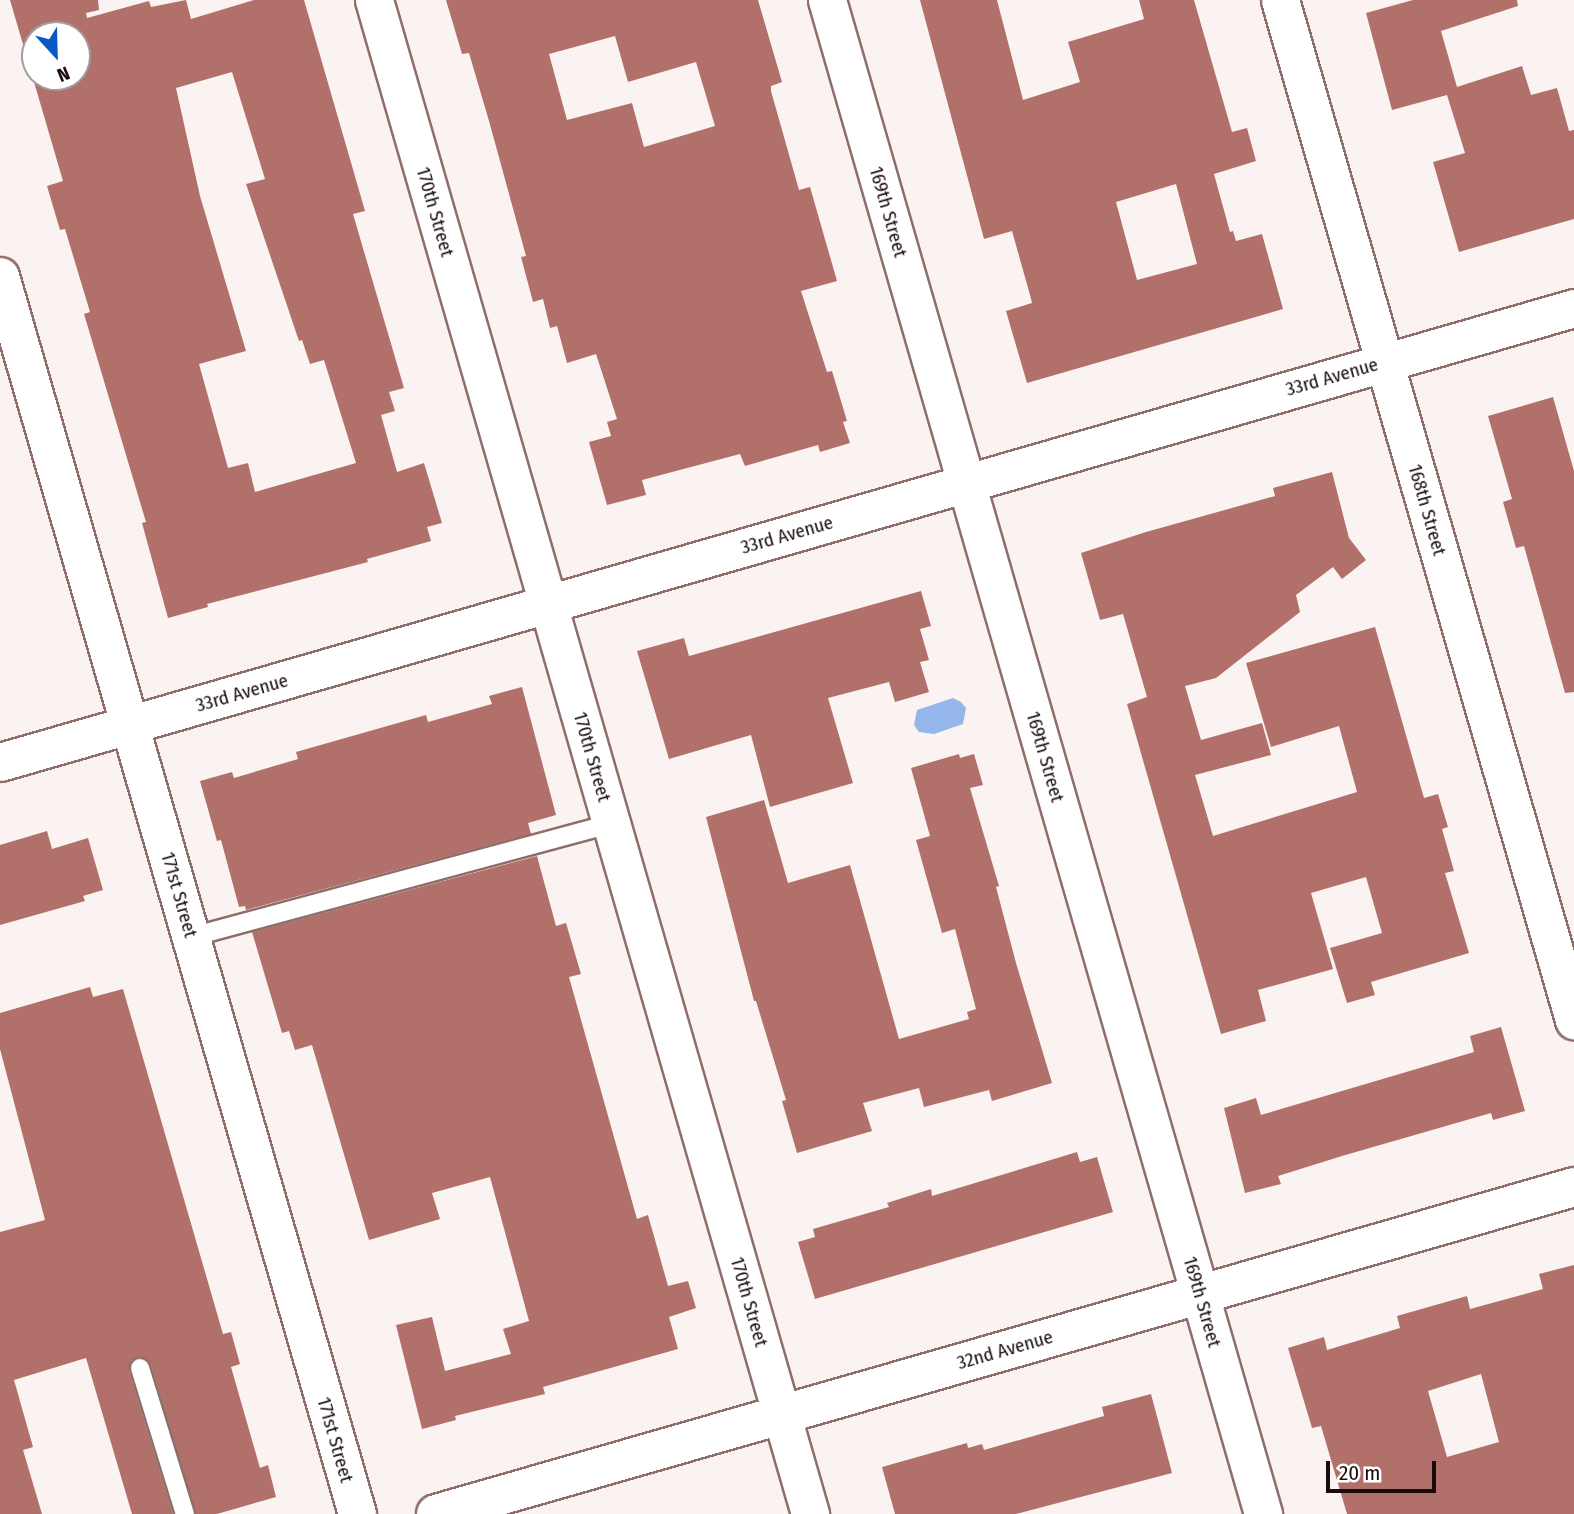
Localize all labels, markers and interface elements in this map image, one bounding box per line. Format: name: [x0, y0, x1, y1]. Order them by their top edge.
north arrow: [21, 21, 91, 91]
text: N: [54, 61, 73, 87]
street label: 169th Street: [864, 164, 912, 260]
street label: 170th Street: [411, 165, 459, 259]
street label: 33rd Avenue: [1283, 353, 1381, 401]
street label: 168th Street: [1403, 462, 1451, 558]
street label: 33rd Avenue: [738, 511, 836, 559]
street label: 33rd Avenue: [193, 669, 291, 717]
street label: 169th Street: [1021, 709, 1069, 805]
street label: 170th Street: [568, 710, 616, 804]
street label: 171st Street: [156, 850, 202, 940]
street label: 169th Street: [1178, 1254, 1226, 1350]
street label: 170th Street: [725, 1255, 773, 1349]
street label: 32nd Avenue: [954, 1325, 1056, 1375]
street label: 171st Street: [312, 1395, 358, 1485]
scale bar: [1329, 1448, 1439, 1492]
text: 20 m: [1339, 1460, 1380, 1486]

